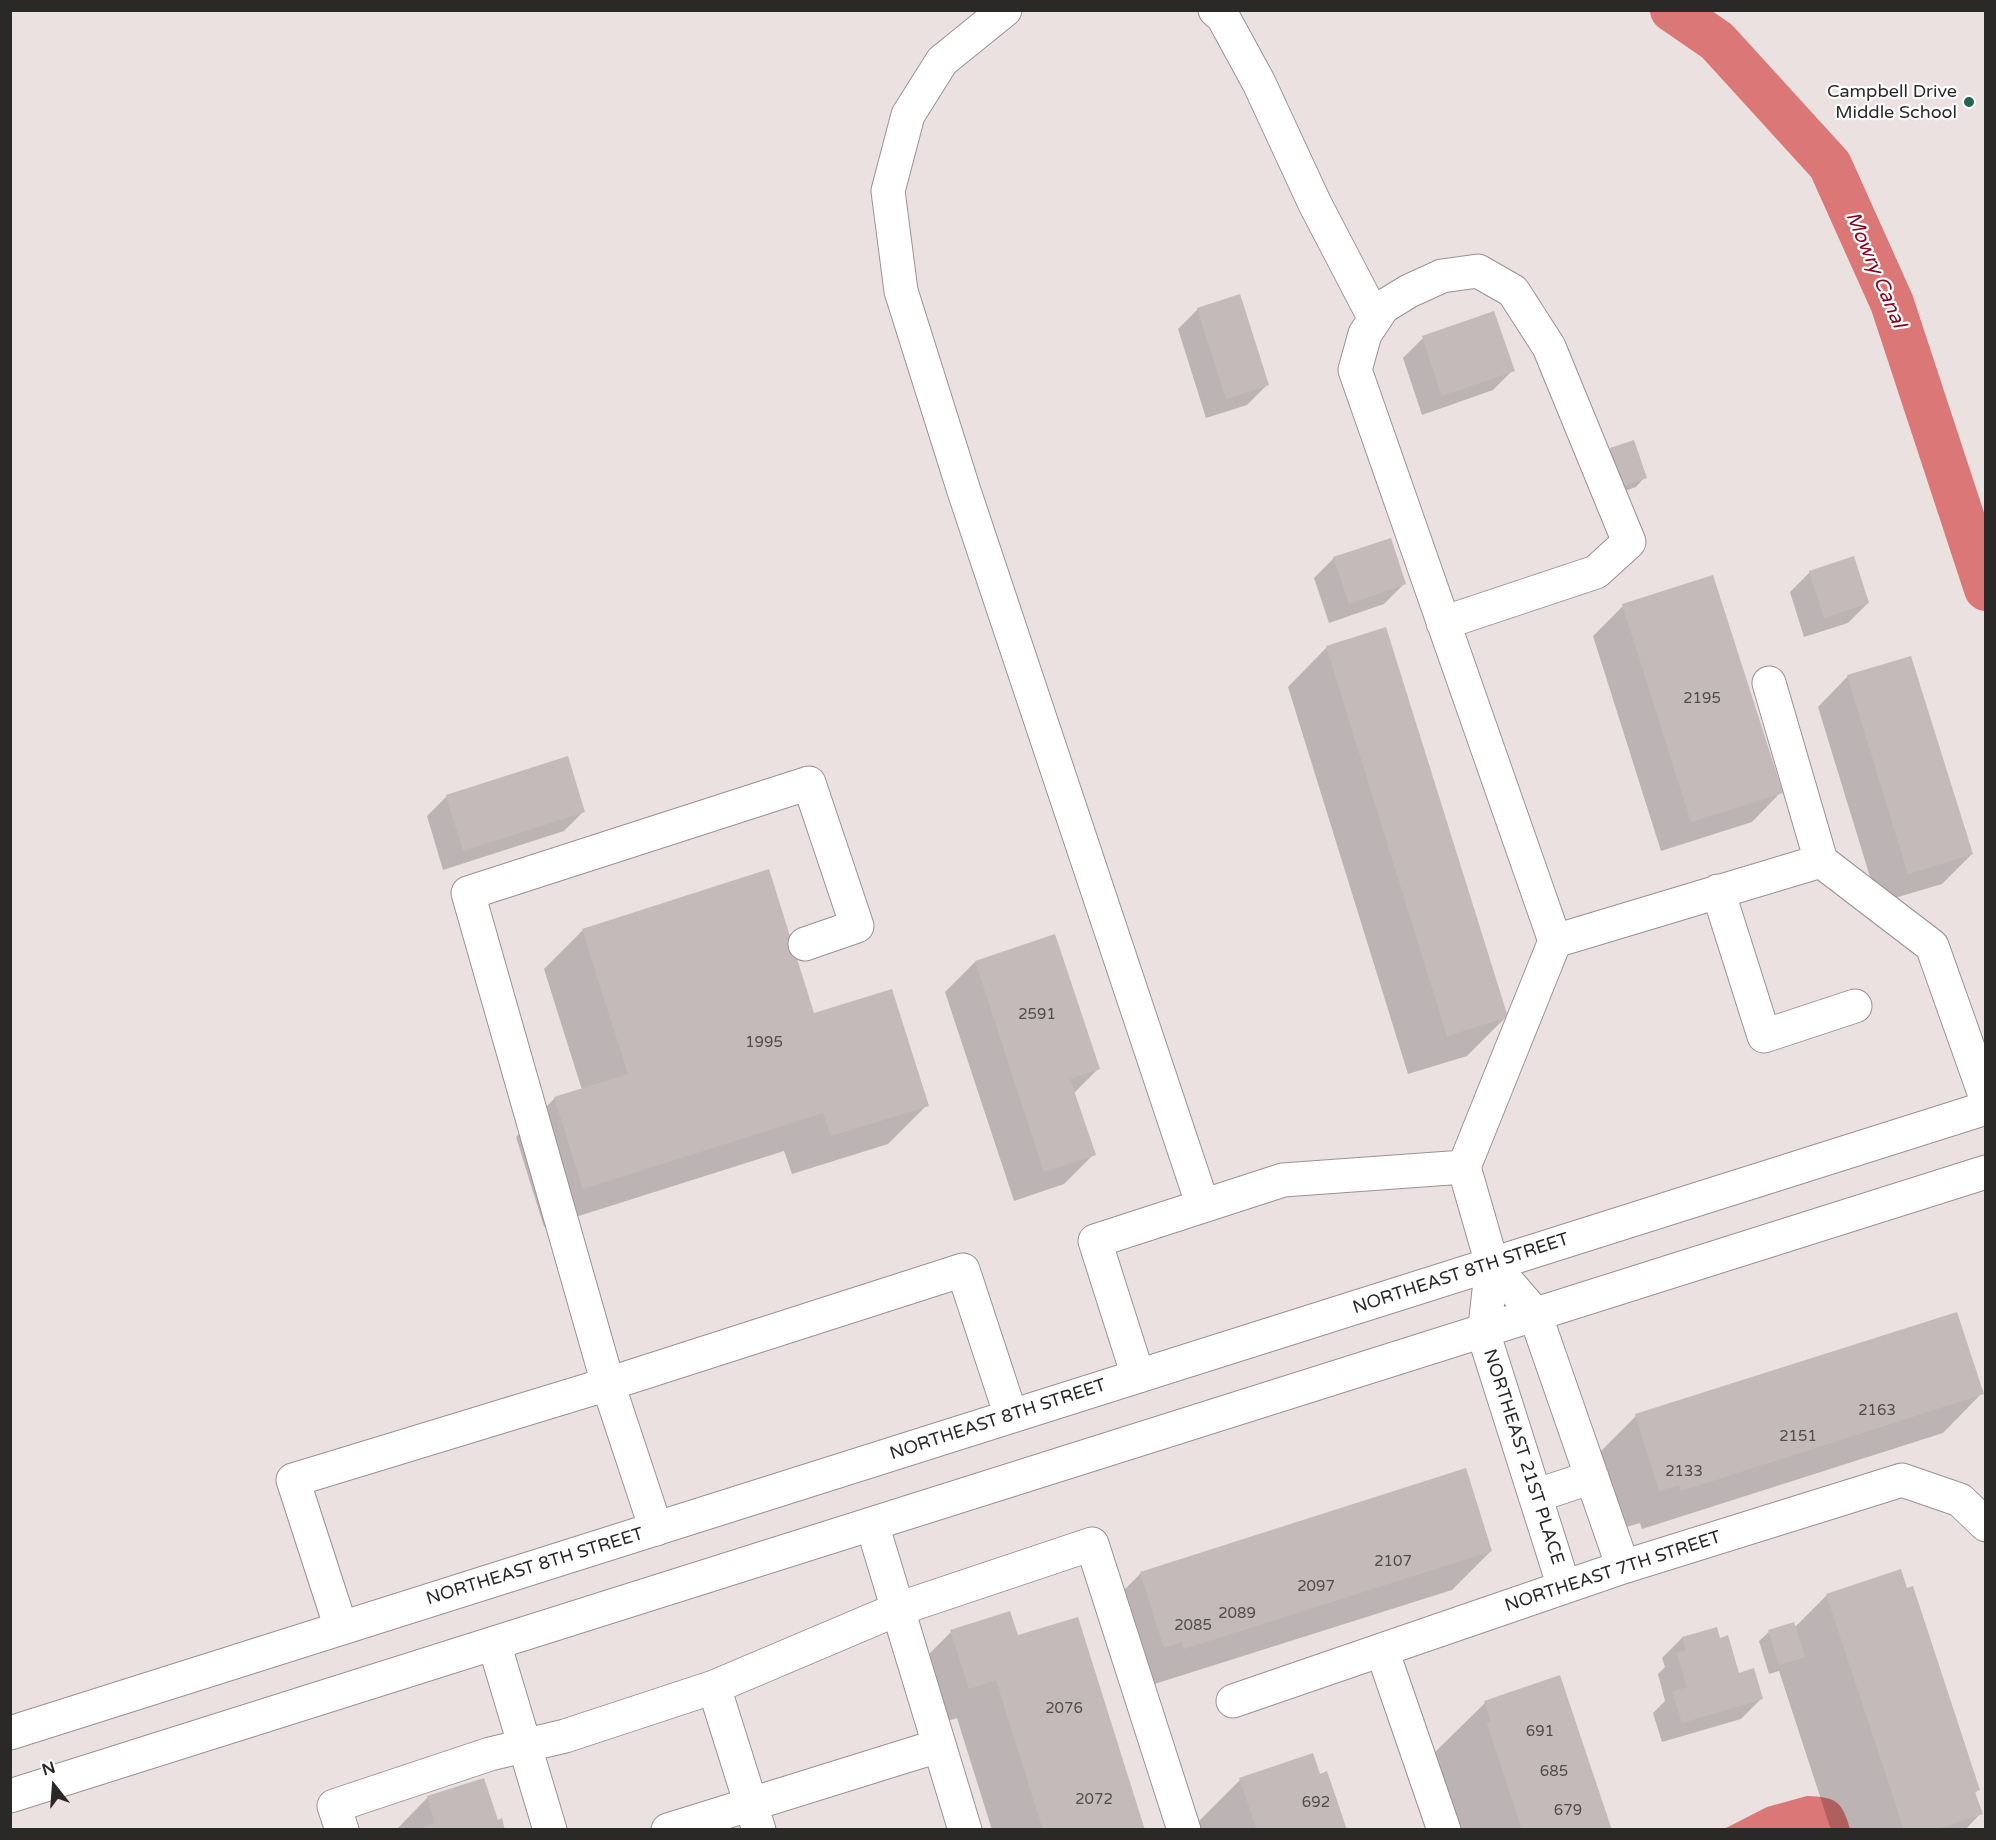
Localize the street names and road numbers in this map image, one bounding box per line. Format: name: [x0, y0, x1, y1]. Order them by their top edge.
street label: NORTHEAST 8TH STREET: [1350, 1229, 1572, 1319]
street label: NORTHEAST 21ST PLACE: [1478, 1346, 1568, 1568]
street label: NORTHEAST 8TH STREET: [887, 1375, 1109, 1465]
street label: NORTHEAST 8TH STREET: [424, 1524, 646, 1610]
street label: NORTHEAST 7TH STREET: [1502, 1527, 1724, 1617]

